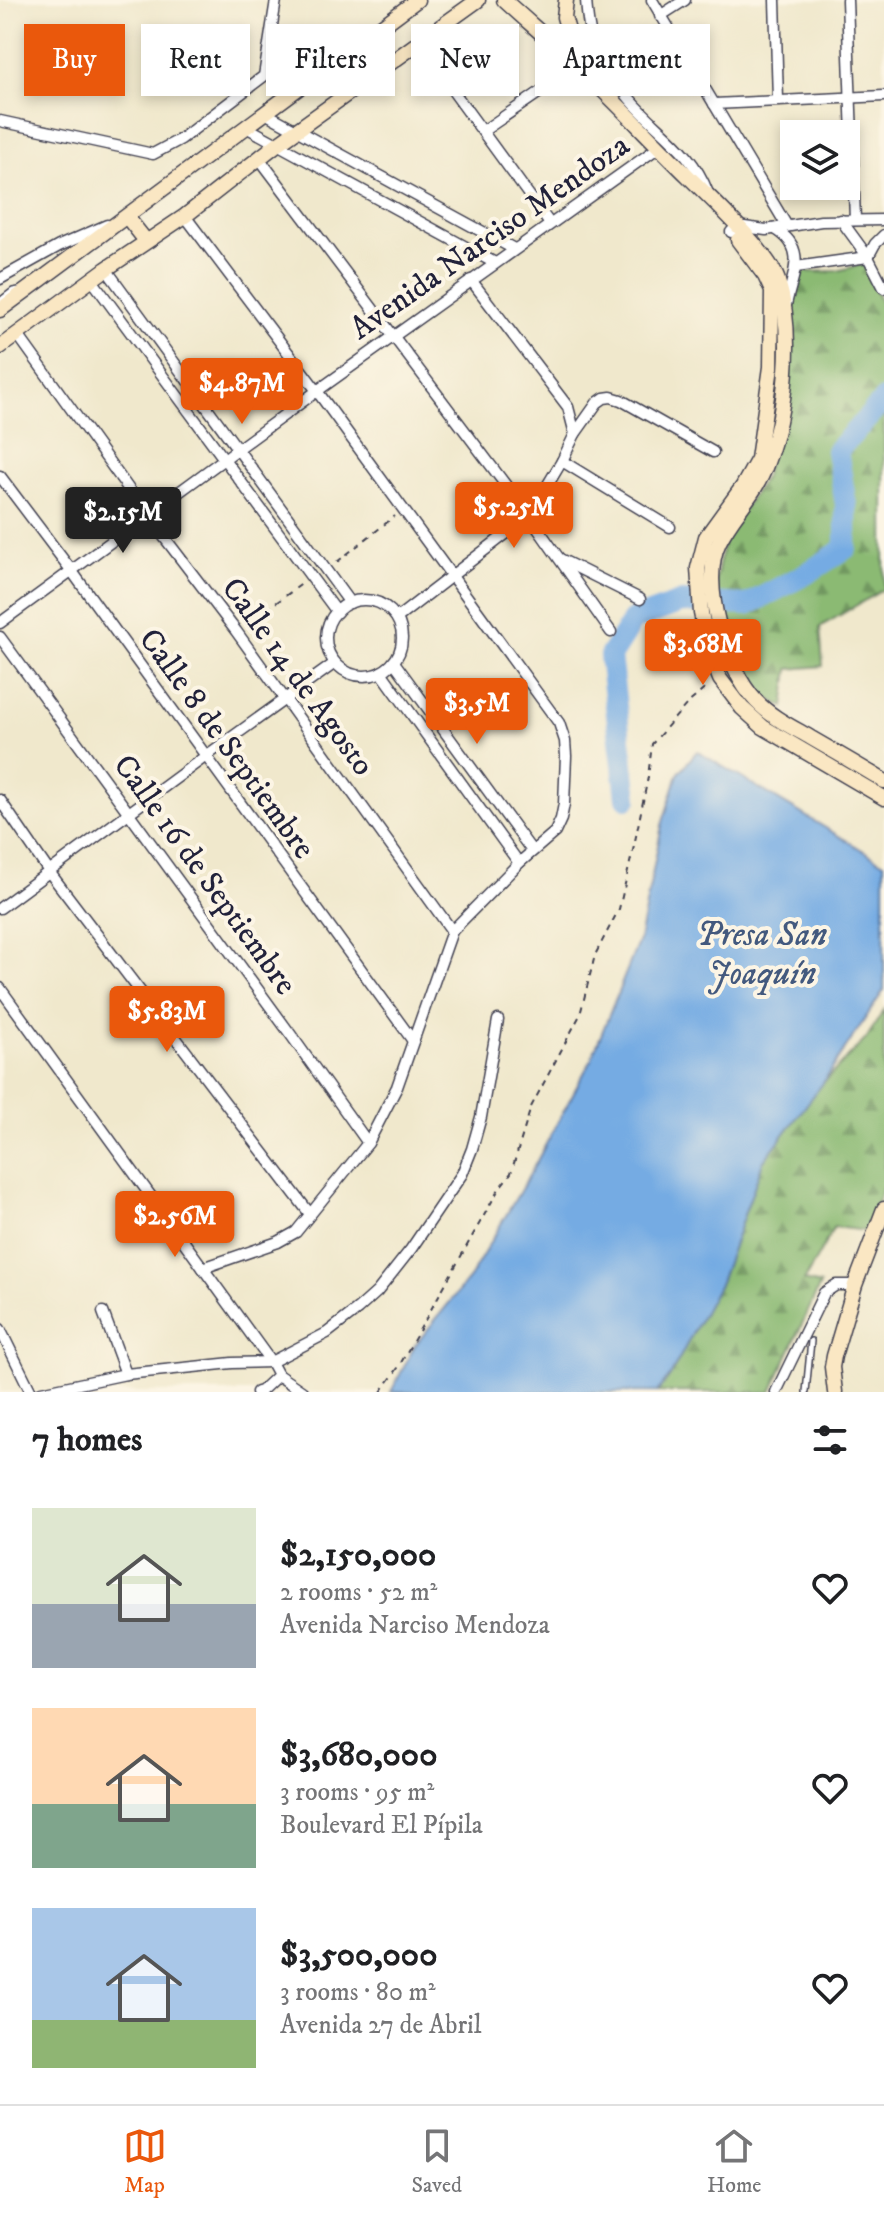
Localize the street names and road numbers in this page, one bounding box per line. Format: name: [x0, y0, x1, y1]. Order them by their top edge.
street label: Avenida Narciso Mendoza: [343, 126, 638, 349]
street label: Calle 14 de Agosto: [212, 570, 383, 784]
street label: Calle 8 de Septiembre: [129, 621, 323, 867]
street label: Calle 16 de Septiembre: [104, 747, 305, 1003]

